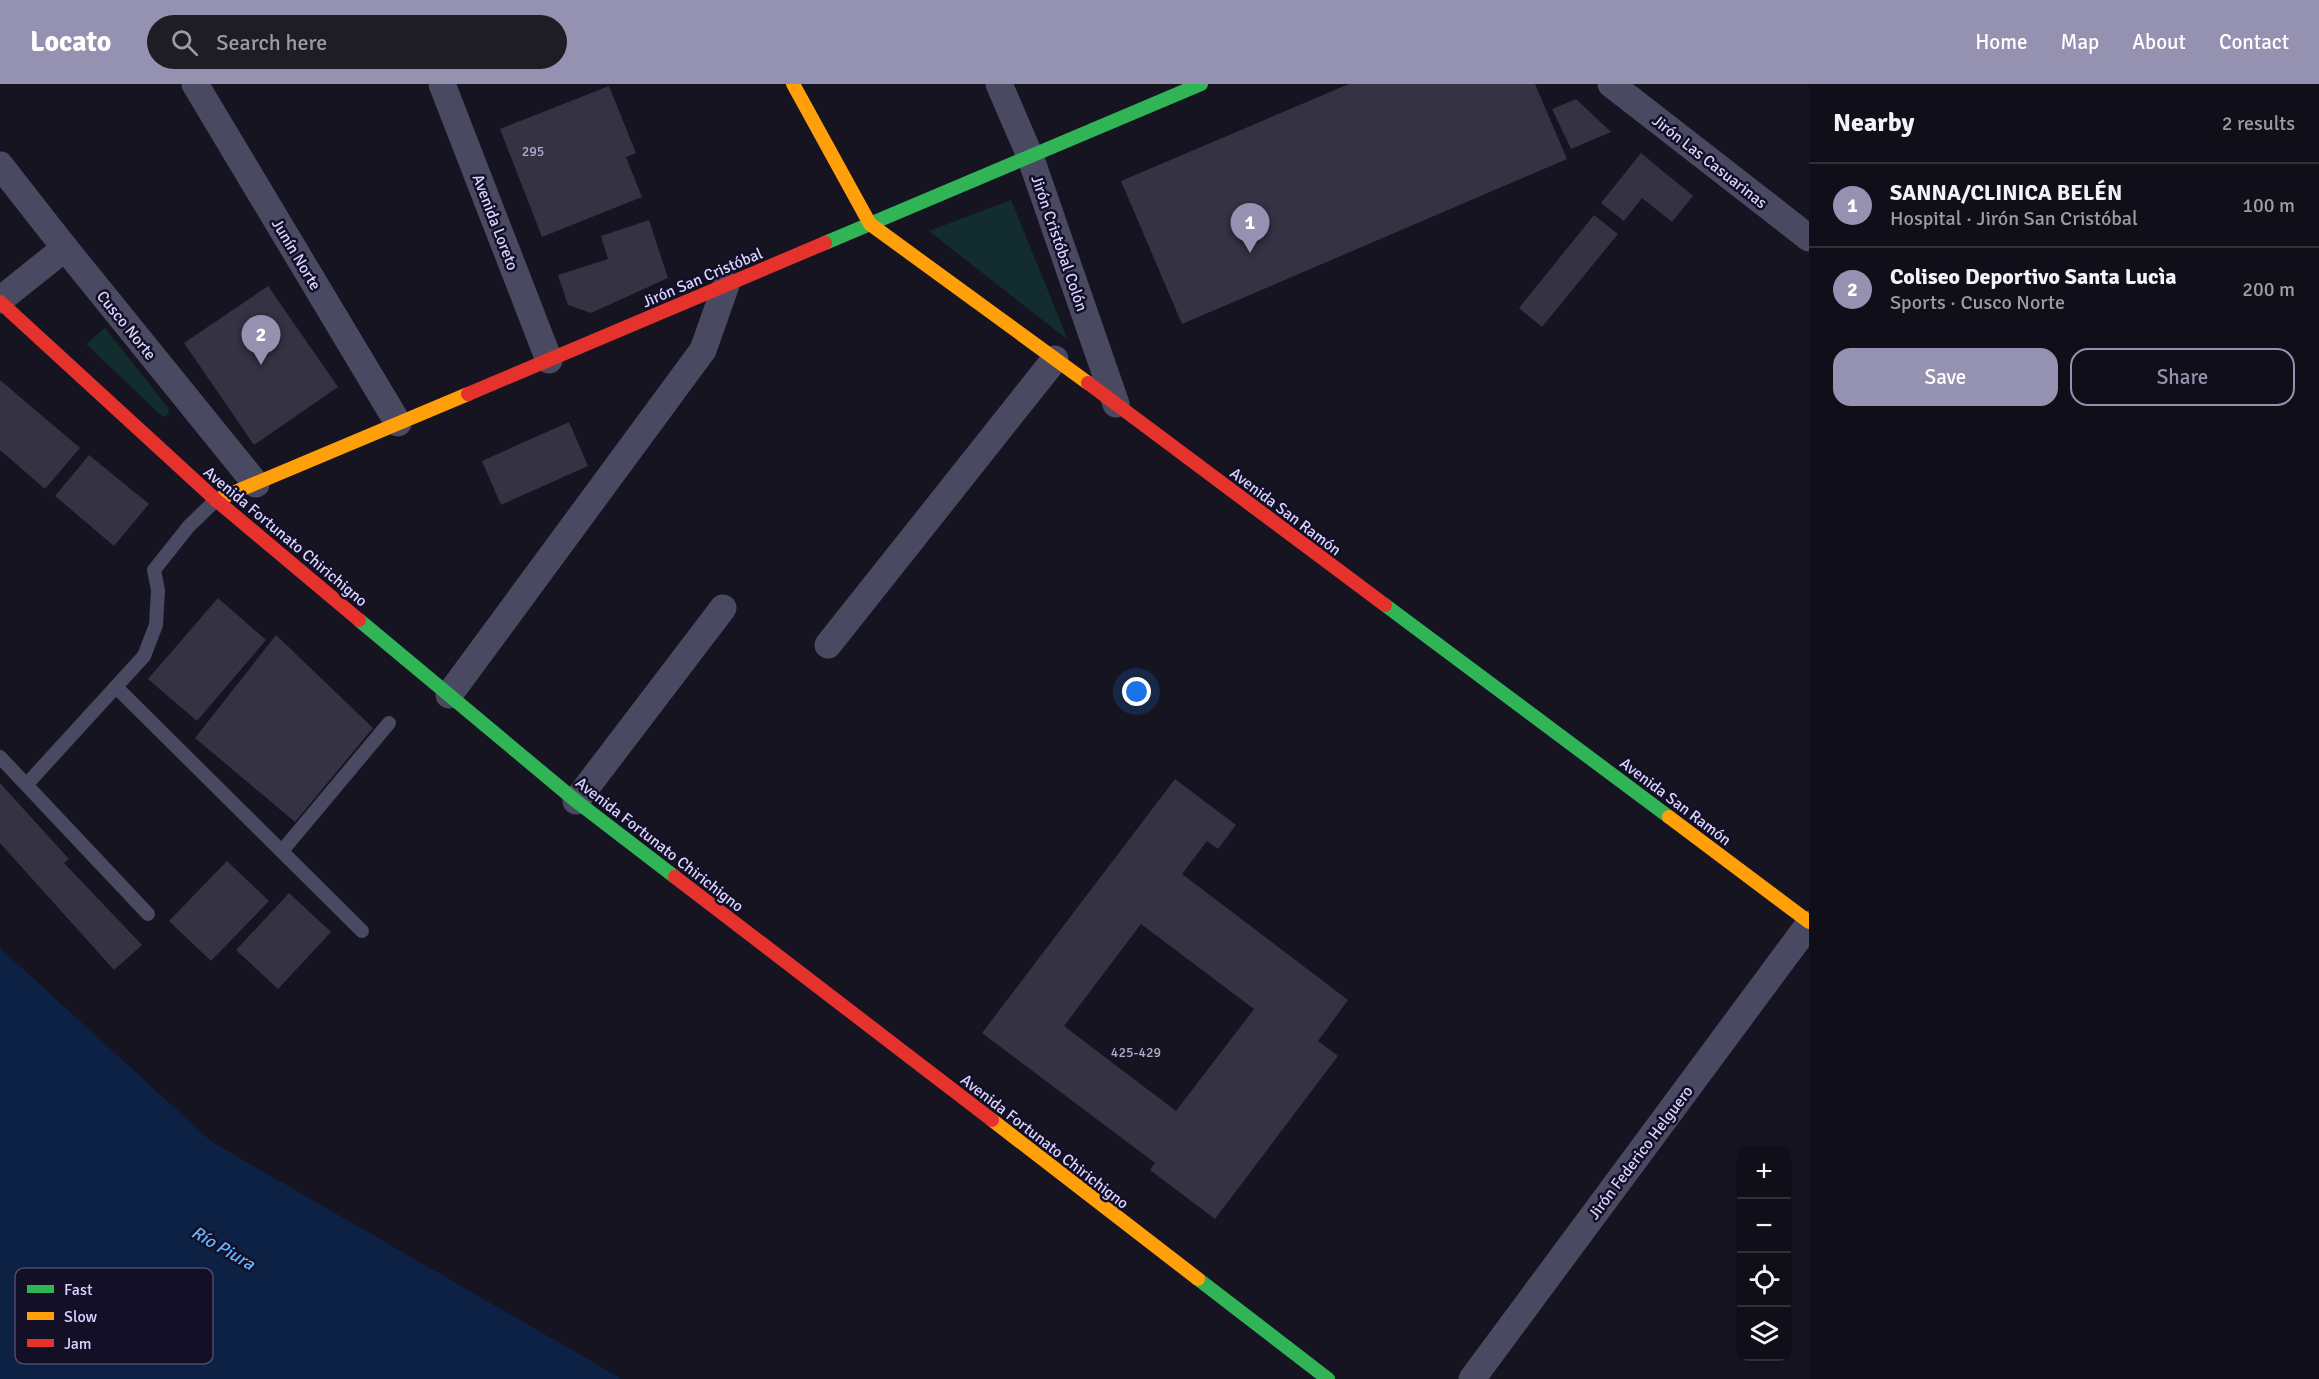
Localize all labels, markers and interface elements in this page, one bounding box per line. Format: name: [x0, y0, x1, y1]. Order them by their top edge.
search box: [147, 15, 567, 69]
text: Locato: [30, 25, 111, 59]
icon: search: [168, 26, 201, 59]
text: Search here: [216, 29, 327, 56]
text: Home: [1975, 29, 2028, 55]
text: Map: [2061, 29, 2099, 55]
text: About: [2132, 29, 2186, 55]
text: Contact: [2219, 29, 2289, 55]
text: Nearby: [1833, 107, 1914, 139]
street label: Jirón Las Casuarinas: [1648, 111, 1771, 213]
text: 2 results: [2222, 111, 2295, 136]
house number: 295: [522, 143, 544, 160]
street label: Avenida Loreto: [468, 171, 523, 273]
street label: Jirón Cristóbal Colón: [1026, 173, 1092, 314]
text: SANNA/CLINICA BELÉN: [1890, 179, 2122, 206]
text: 1: [1847, 193, 1858, 218]
text: 100 m: [2242, 193, 2295, 218]
pin: 1: [1230, 204, 1270, 253]
text: Hospital · Jirón San Cristóbal: [1890, 206, 2138, 231]
street label: Junín Norte: [267, 215, 325, 294]
street label: Jirón San Cristóbal: [639, 243, 766, 312]
text: Coliseo Deportivo Santa Lucìa: [1890, 263, 2176, 290]
text: 2: [1847, 277, 1858, 302]
text: 200 m: [2242, 277, 2295, 302]
street label: Cusco Norte: [92, 287, 160, 364]
text: Sports · Cusco Norte: [1890, 290, 2065, 315]
pin: 2: [242, 316, 280, 365]
button: Save: [1833, 348, 2058, 406]
button: Share: [2070, 348, 2295, 406]
street label: Avenida Fortunato Chirichigno: [199, 462, 371, 611]
street label: Avenida San Ramón: [1226, 463, 1345, 560]
your location: [1122, 677, 1151, 706]
street label: Avenida San Ramón: [1616, 753, 1735, 850]
street label: Avenida Fortunato Chirichigno: [571, 773, 747, 917]
house number: 425-429: [1111, 1044, 1161, 1061]
street label: Avenida Fortunato Chirichigno: [956, 1070, 1132, 1214]
street label: Jirón Federico Helguero: [1584, 1082, 1698, 1223]
map controls: [1737, 1145, 1791, 1361]
button: +: [1737, 1145, 1791, 1199]
button: −: [1737, 1199, 1791, 1253]
water label: Río Piura: [187, 1221, 259, 1275]
button: locate: [1737, 1253, 1791, 1307]
legend: [15, 1268, 213, 1364]
text: Fast: [64, 1280, 93, 1300]
text: Slow: [64, 1307, 98, 1327]
button: layers: [1737, 1307, 1791, 1361]
text: Jam: [64, 1334, 92, 1354]

